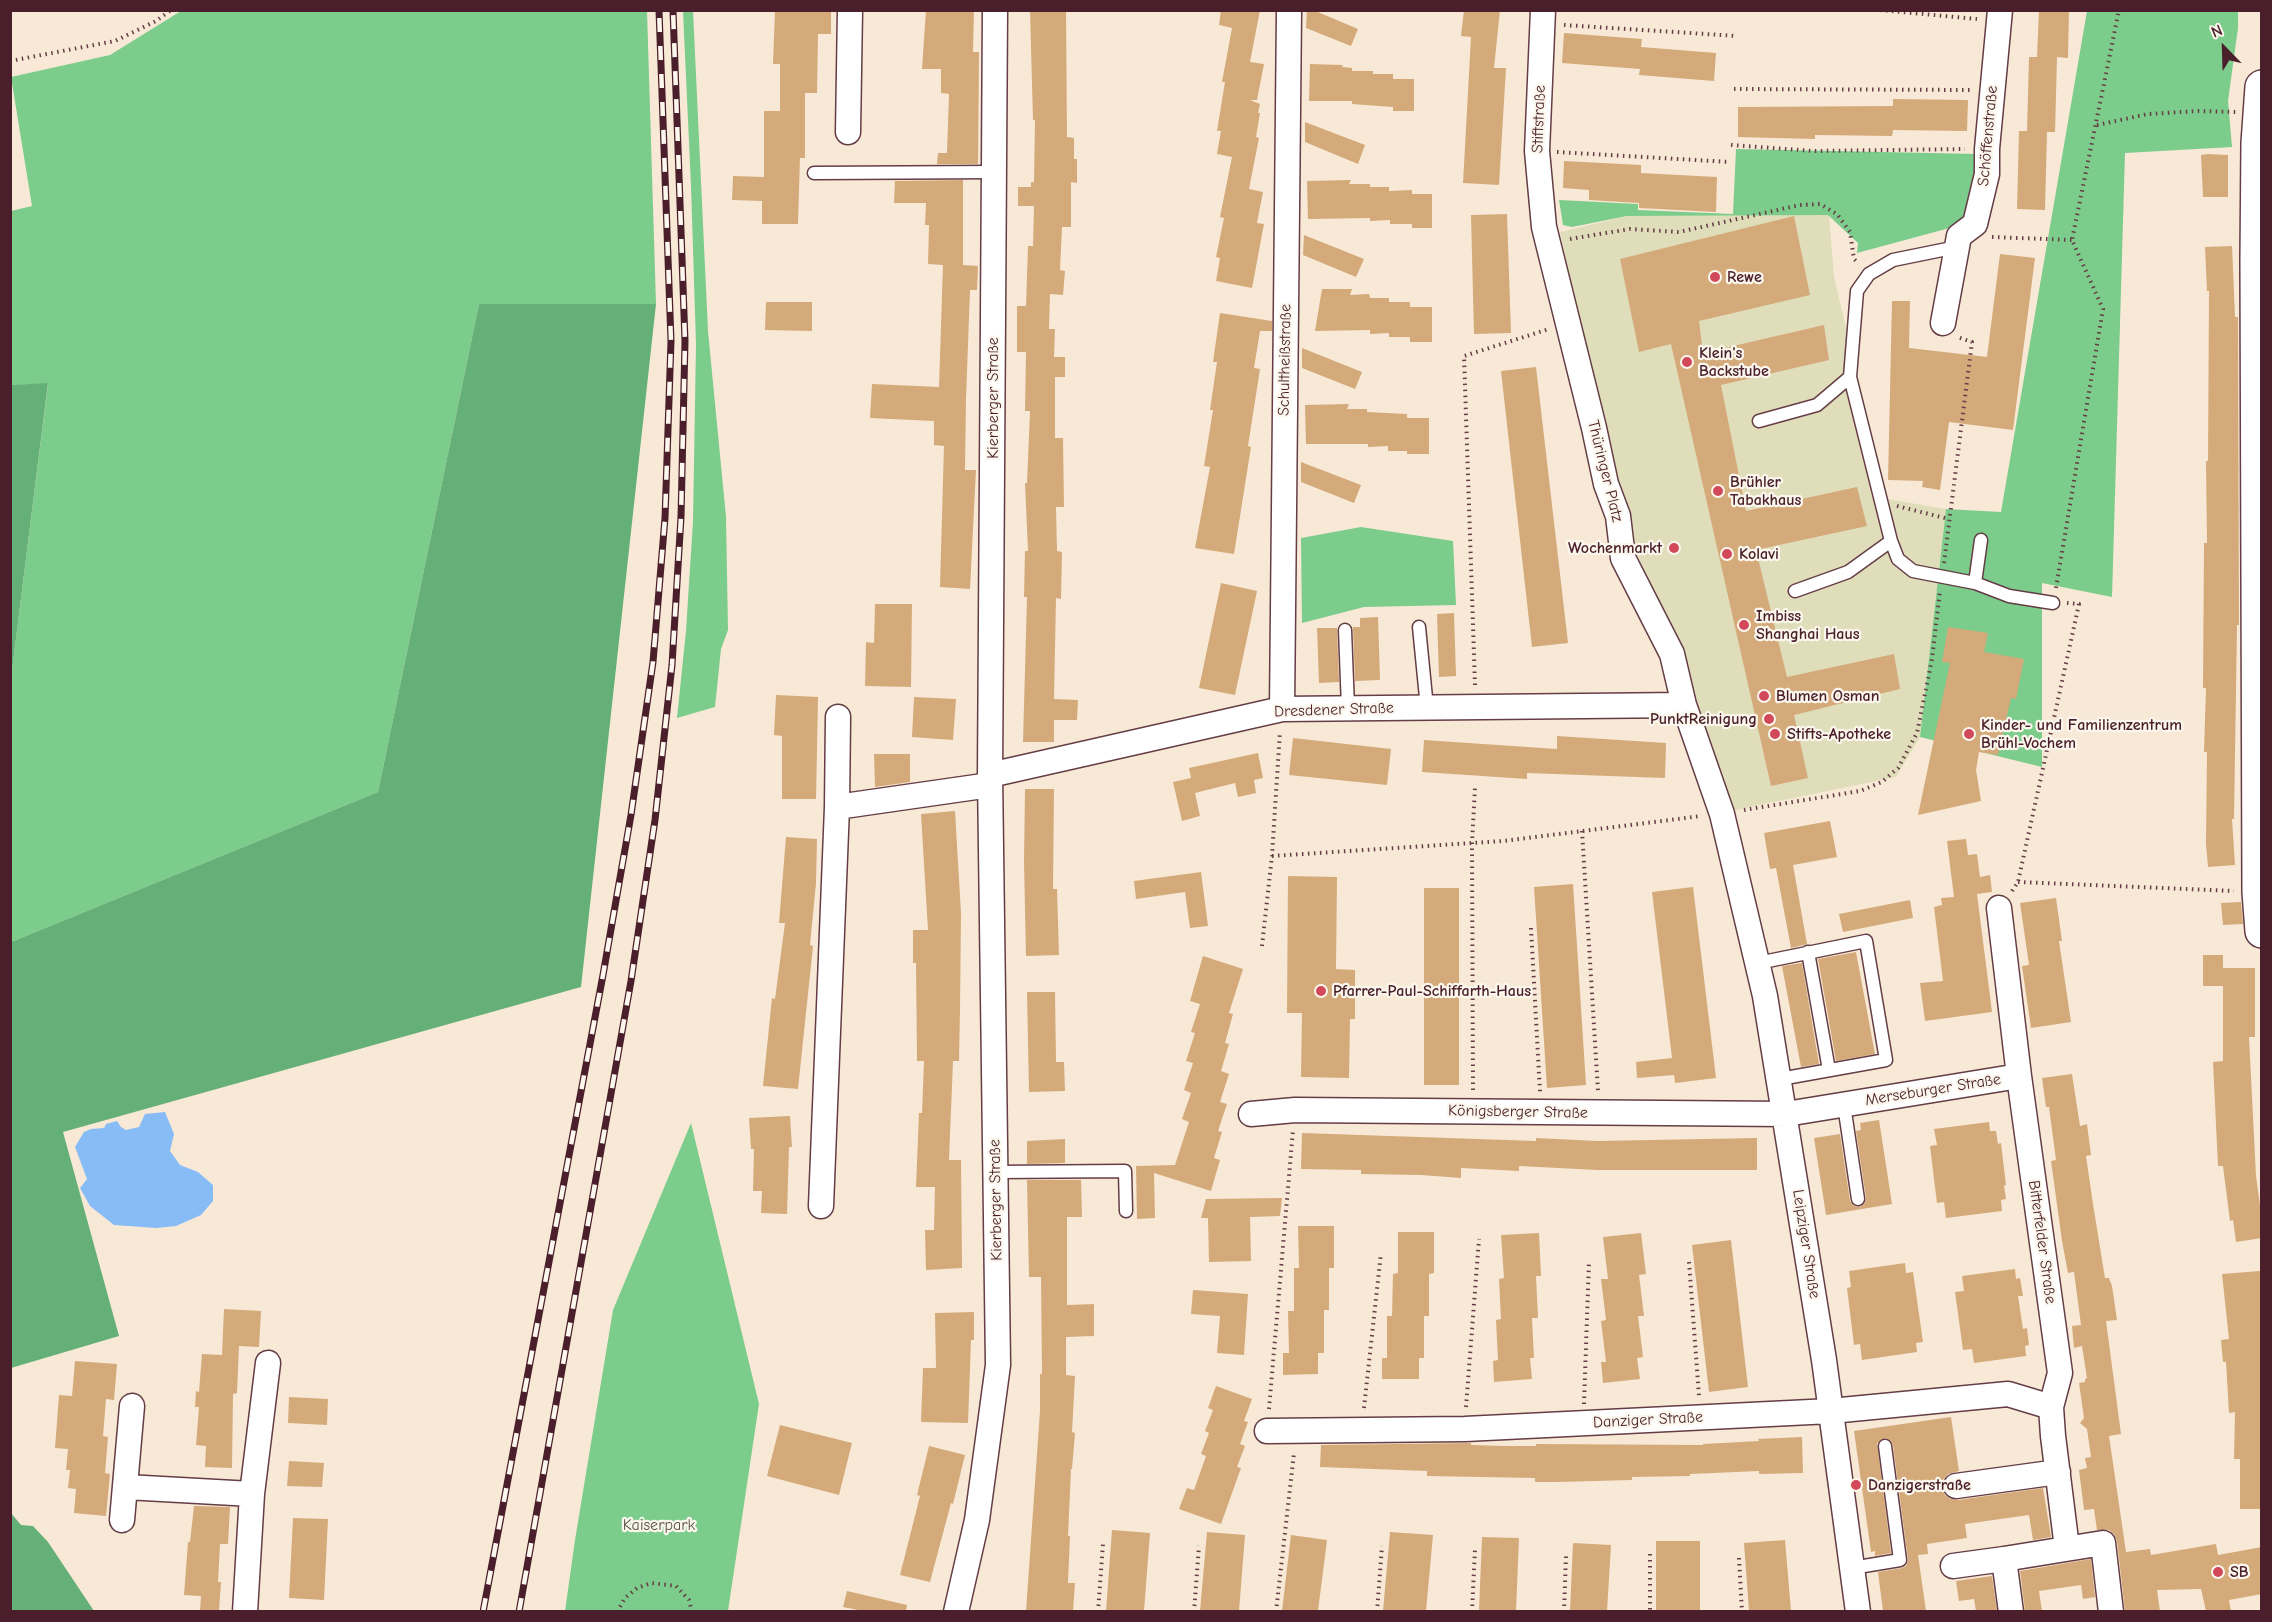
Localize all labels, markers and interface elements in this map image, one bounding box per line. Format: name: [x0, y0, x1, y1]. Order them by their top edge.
north arrow: [2194, 18, 2254, 78]
text: N: [2209, 21, 2225, 42]
street label: Stiftstraße: [1528, 85, 1550, 153]
street label: Schöffenstraße: [1974, 85, 2002, 187]
place label: Rewe: [1727, 267, 1762, 287]
marker: Rewe: [1708, 270, 1722, 284]
street label: Schultheißstraße: [1274, 304, 1296, 416]
street label: Kierberger Straße: [983, 337, 1003, 459]
place label: Klein's Backstube: [1699, 343, 1769, 381]
marker: Klein's Backstube: [1680, 355, 1694, 369]
street label: Thüringer Platz: [1583, 418, 1627, 524]
place label: Brühler Tabakhaus: [1730, 472, 1801, 510]
marker: Brühler Tabakhaus: [1711, 484, 1725, 498]
place label: Wochenmarkt: [1568, 538, 1662, 558]
marker: Wochenmarkt: [1667, 541, 1681, 555]
place label: Kolavi: [1739, 544, 1779, 564]
marker: Kolavi: [1720, 547, 1734, 561]
place label: Imbiss Shanghai Haus: [1756, 606, 1860, 644]
marker: Imbiss Shanghai Haus: [1737, 618, 1751, 632]
place label: Blumen Osman: [1776, 686, 1879, 706]
marker: Blumen Osman: [1757, 689, 1771, 703]
street label: Dresdener Straße: [1274, 698, 1394, 722]
place label: PunktReinigung: [1650, 709, 1757, 729]
marker: PunktReinigung: [1762, 712, 1776, 726]
place label: Kinder- und Familienzentrum Brühl-Vochem: [1981, 715, 2182, 753]
place label: Stifts-Apotheke: [1787, 724, 1891, 744]
marker: Stifts-Apotheke: [1768, 727, 1782, 741]
marker: Kinder- und Familienzentrum Brühl-Vochem: [1962, 727, 1976, 741]
place label: Pfarrer-Paul-Schiffarth-Haus: [1333, 981, 1531, 1001]
marker: Pfarrer-Paul-Schiffarth-Haus: [1314, 984, 1328, 998]
street label: Merseburger Straße: [1864, 1070, 2002, 1110]
street label: Königsberger Straße: [1448, 1101, 1588, 1123]
street label: Kierberger Straße: [985, 1139, 1007, 1261]
street label: Bitterfelder Straße: [2024, 1179, 2060, 1305]
street label: Leipziger Straße: [1788, 1188, 1824, 1300]
street label: Danziger Straße: [1593, 1408, 1703, 1432]
place label: Danzigerstraße: [1868, 1475, 1971, 1495]
marker: Danzigerstraße: [1849, 1478, 1863, 1492]
park label: Kaiserpark: [623, 1515, 695, 1535]
place label: SB: [2230, 1562, 2249, 1582]
marker: SB: [2211, 1565, 2225, 1579]

